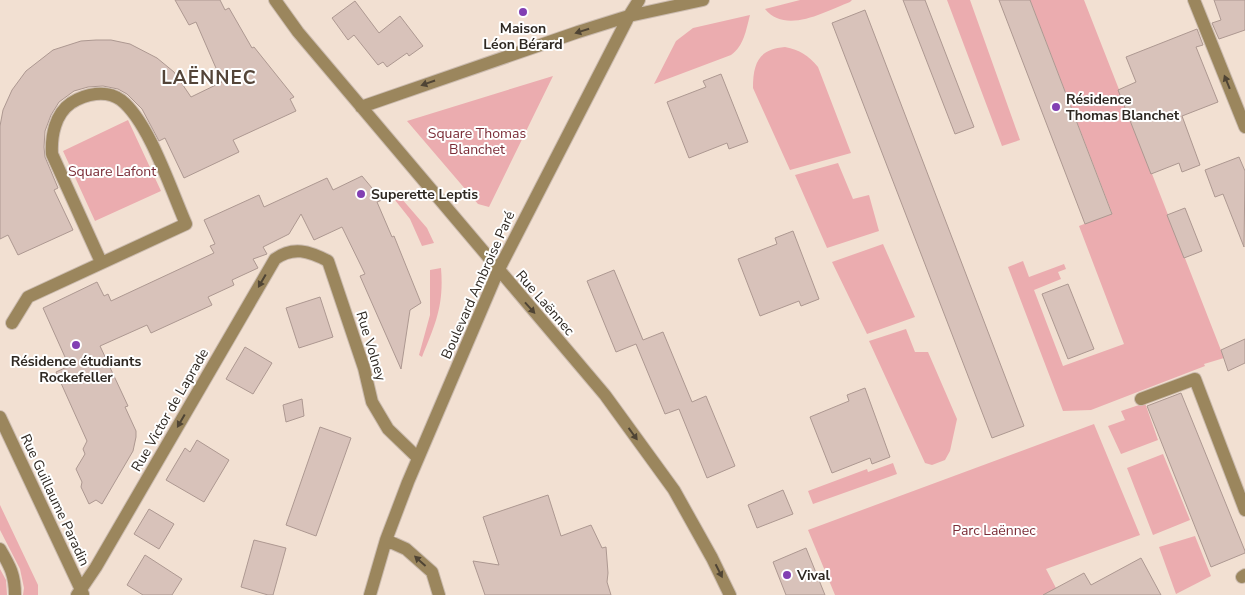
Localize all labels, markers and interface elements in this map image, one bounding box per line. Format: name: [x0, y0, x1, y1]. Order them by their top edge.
marker: Maison Léon Bérard: [517, 6, 529, 18]
place label: Maison Léon Bérard: [483, 19, 563, 54]
one-way arrow: [575, 27, 590, 35]
district label: LAËNNEC: [161, 65, 257, 91]
one-way arrow: [1223, 74, 1231, 89]
one-way arrow: [421, 80, 436, 87]
place label: Résidence Thomas Blanchet: [1066, 90, 1180, 125]
marker: Résidence Thomas Blanchet: [1050, 101, 1062, 113]
park label: Square Thomas Blanchet: [428, 124, 526, 159]
park label: Square Lafont: [68, 162, 156, 181]
place label: Superette Leptis: [371, 185, 478, 204]
marker: Superette Leptis: [355, 188, 367, 200]
street label: Boulevard Ambroise Paré: [437, 208, 519, 362]
street label: Rue Laënnec: [511, 266, 579, 340]
one-way arrow: [258, 274, 267, 287]
one-way arrow: [524, 302, 536, 314]
street label: Rue Volney: [351, 309, 391, 384]
marker: Résidence étudiants Rockefeller: [70, 339, 82, 351]
street label: Rue Victor de Laprade: [127, 345, 213, 475]
place label: Résidence étudiants Rockefeller: [11, 352, 141, 387]
one-way arrow: [176, 414, 185, 428]
one-way arrow: [628, 427, 638, 441]
street label: Rue Guillaume Paradin: [16, 431, 94, 569]
park label: Parc Laënnec: [952, 521, 1036, 540]
one-way arrow: [414, 555, 426, 567]
one-way arrow: [715, 564, 723, 579]
place label: Vival: [796, 566, 830, 585]
marker: Vival: [781, 569, 793, 581]

